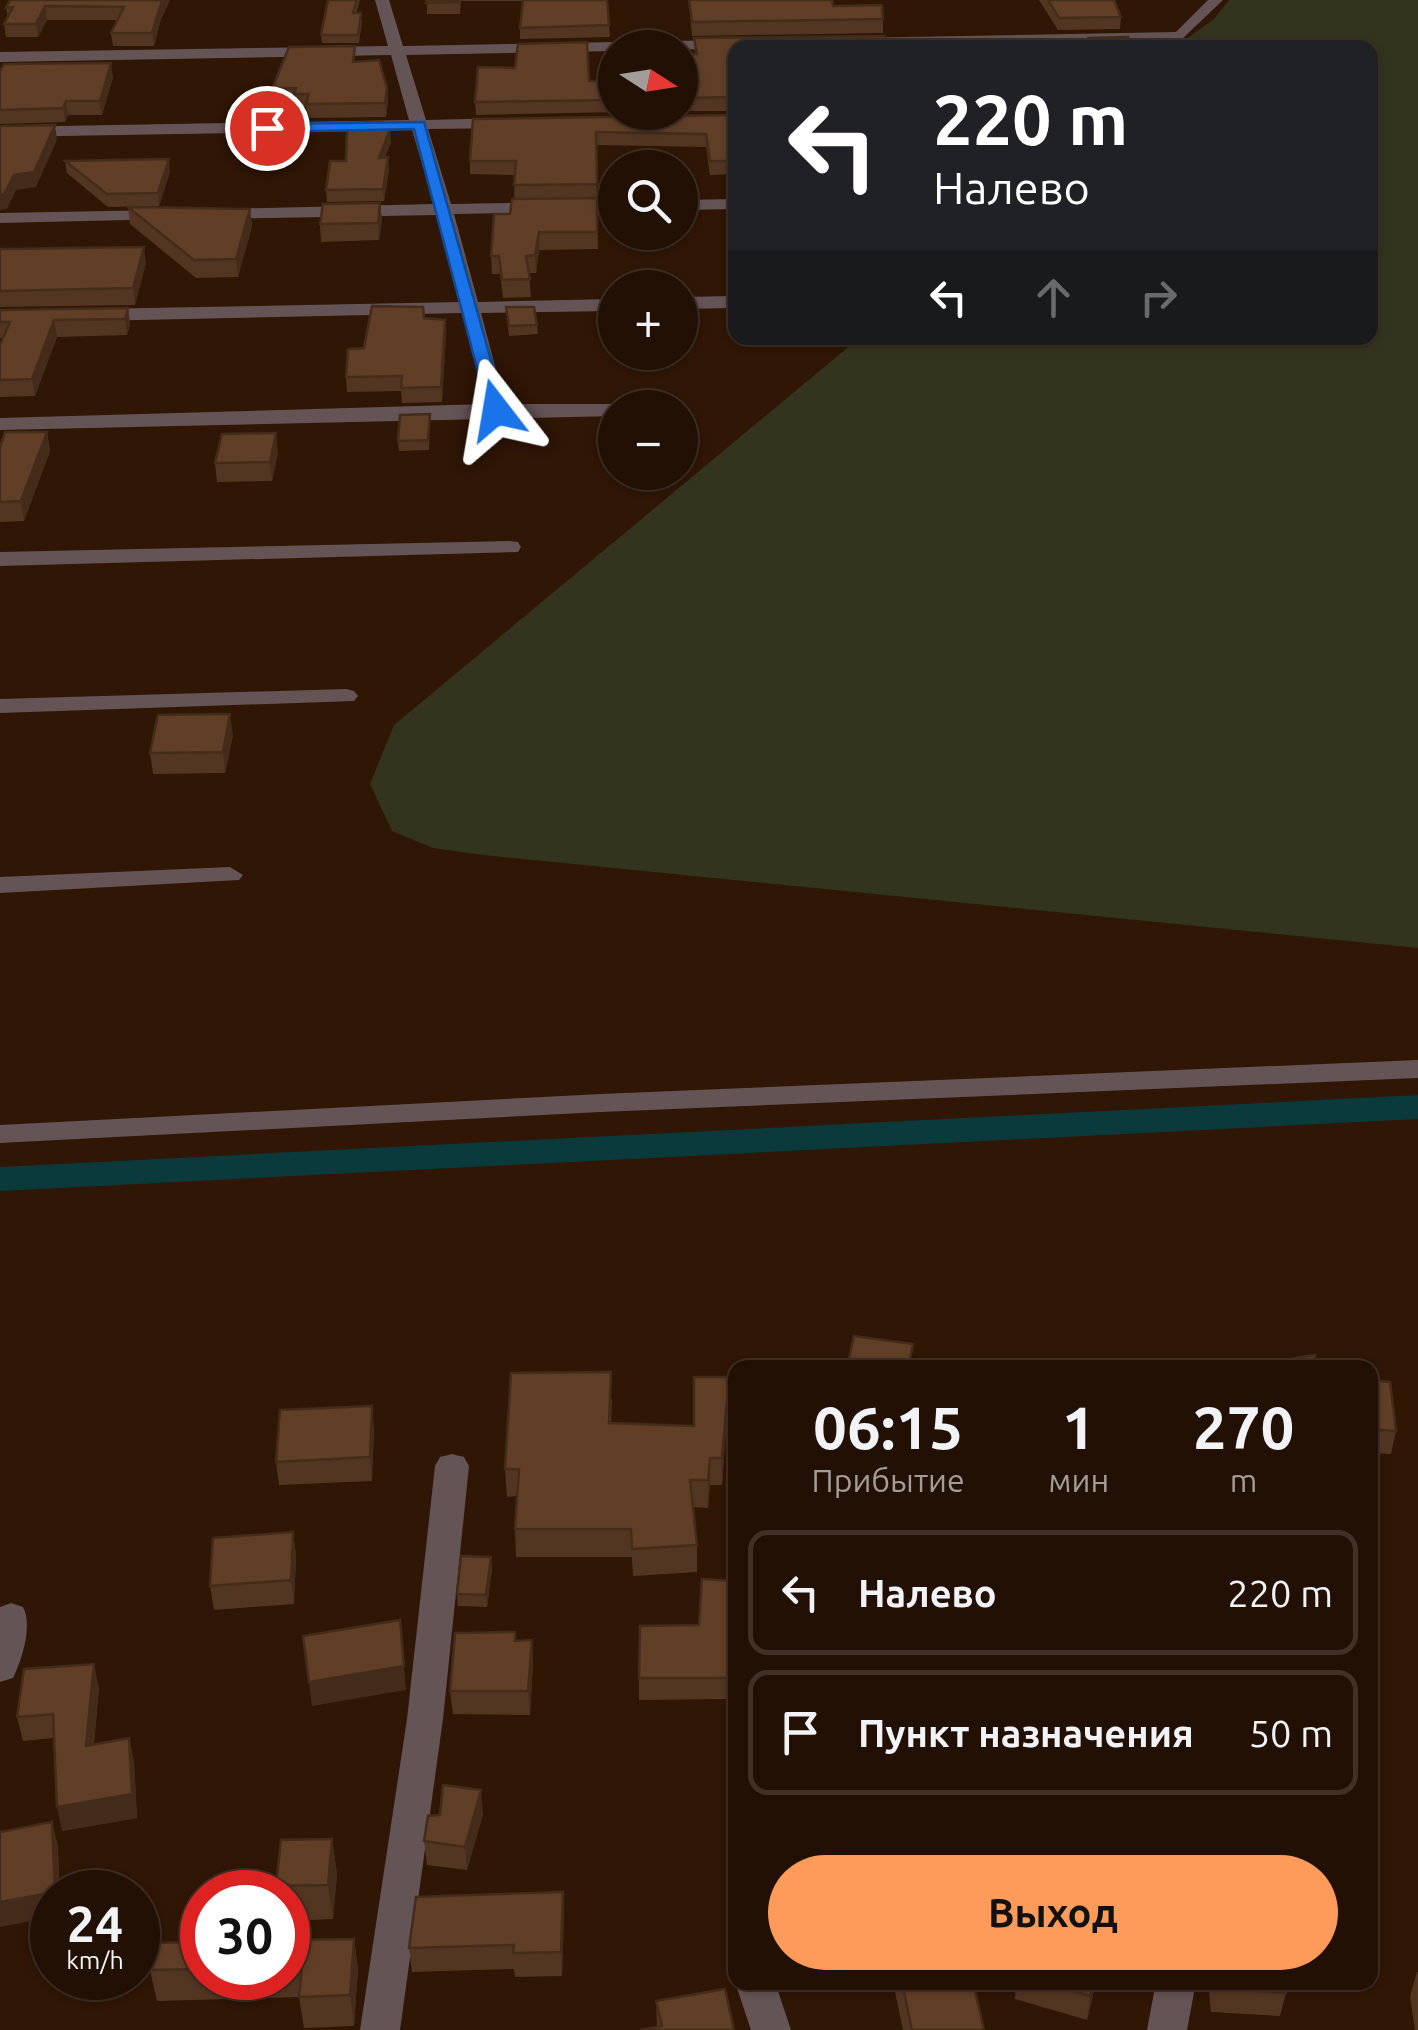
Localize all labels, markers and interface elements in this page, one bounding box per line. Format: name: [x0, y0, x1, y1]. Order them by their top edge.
north arrow: [598, 30, 698, 130]
map controls: [598, 30, 698, 490]
icon: left: [768, 80, 898, 210]
text: 220 m: [933, 80, 1128, 158]
pin: [225, 86, 310, 171]
icon: arrive: [240, 101, 295, 156]
button: search: [598, 150, 698, 250]
text: Налево: [933, 162, 1090, 213]
button: +: [598, 270, 698, 370]
icon: left: [921, 270, 976, 325]
icon: ahead: [1026, 270, 1081, 325]
icon: right: [1131, 270, 1186, 325]
position arrow: [444, 358, 548, 462]
button: −: [598, 390, 698, 490]
text: 06:15: [813, 1393, 963, 1460]
text: 1: [1062, 1393, 1096, 1460]
text: 270: [1193, 1393, 1294, 1460]
text: Прибытие: [812, 1462, 965, 1498]
text: мин: [1048, 1462, 1109, 1498]
text: m: [1230, 1462, 1257, 1498]
icon: left: [773, 1565, 828, 1620]
text: Налево: [858, 1572, 997, 1614]
text: 220 m: [1227, 1572, 1333, 1614]
icon: arrive: [773, 1705, 828, 1760]
text: Пункт назначения: [858, 1712, 1194, 1754]
text: 50 m: [1249, 1712, 1333, 1754]
button: Выход: [768, 1855, 1338, 1970]
speed limit sign: 30: [180, 1870, 310, 2000]
text: 24: [67, 1895, 123, 1951]
text: km/h: [66, 1946, 124, 1974]

